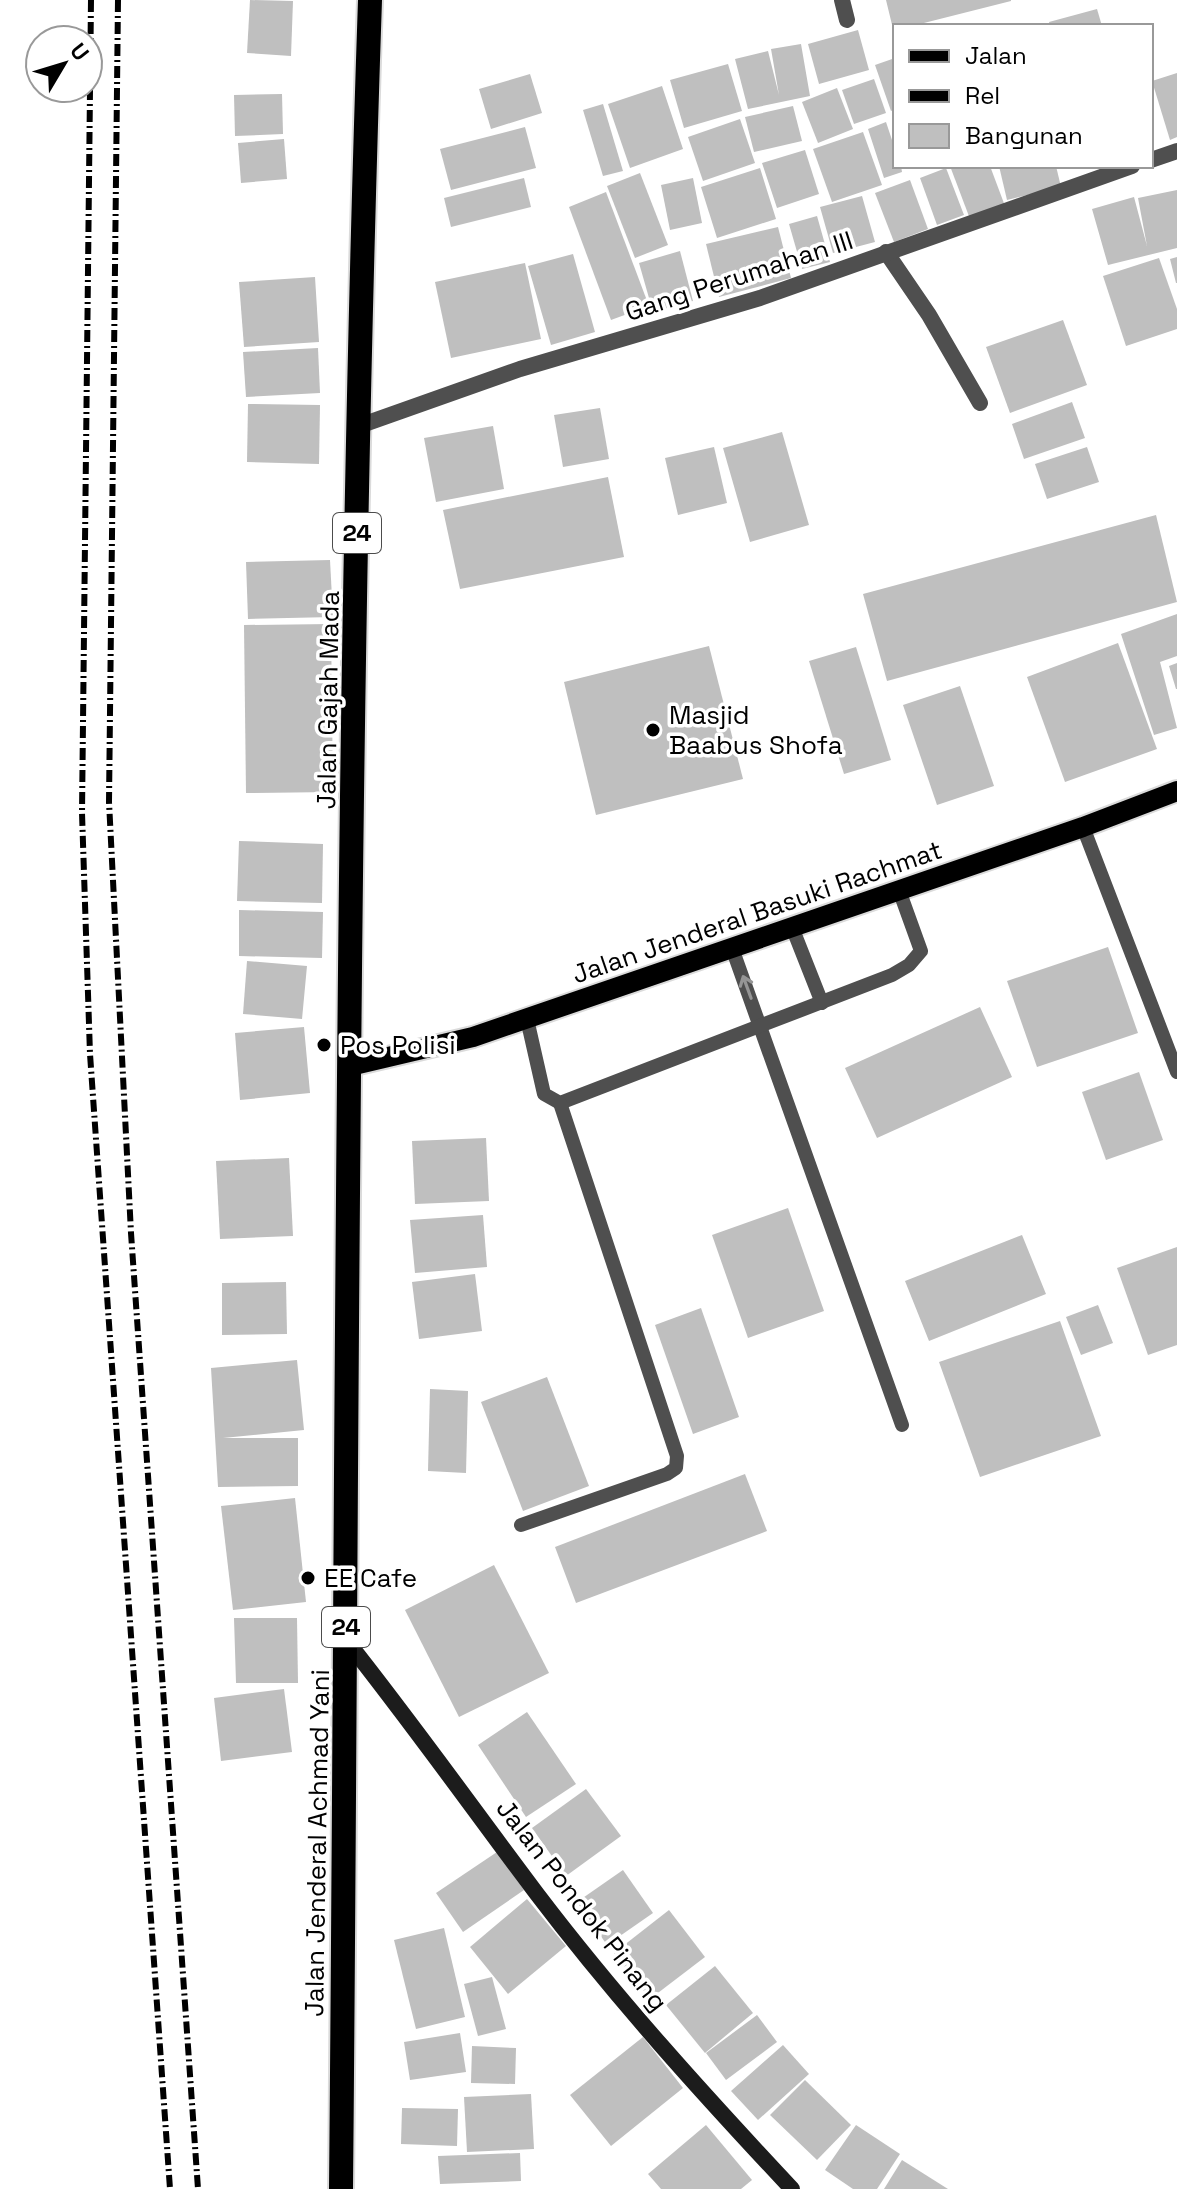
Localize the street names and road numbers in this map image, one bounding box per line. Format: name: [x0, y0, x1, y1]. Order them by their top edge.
street label: Gang Perumahan III: [621, 223, 857, 329]
road number: 24: [333, 513, 381, 553]
street label: Jalan Gajah Mada: [309, 590, 347, 810]
street label: Jalan Jenderal Basuki Rachmat: [568, 833, 946, 991]
road number: 24: [322, 1607, 370, 1647]
street label: Jalan Jenderal Achmad Yani: [297, 1669, 337, 2017]
street label: Jalan Pondok Pinang: [489, 1792, 675, 2018]

